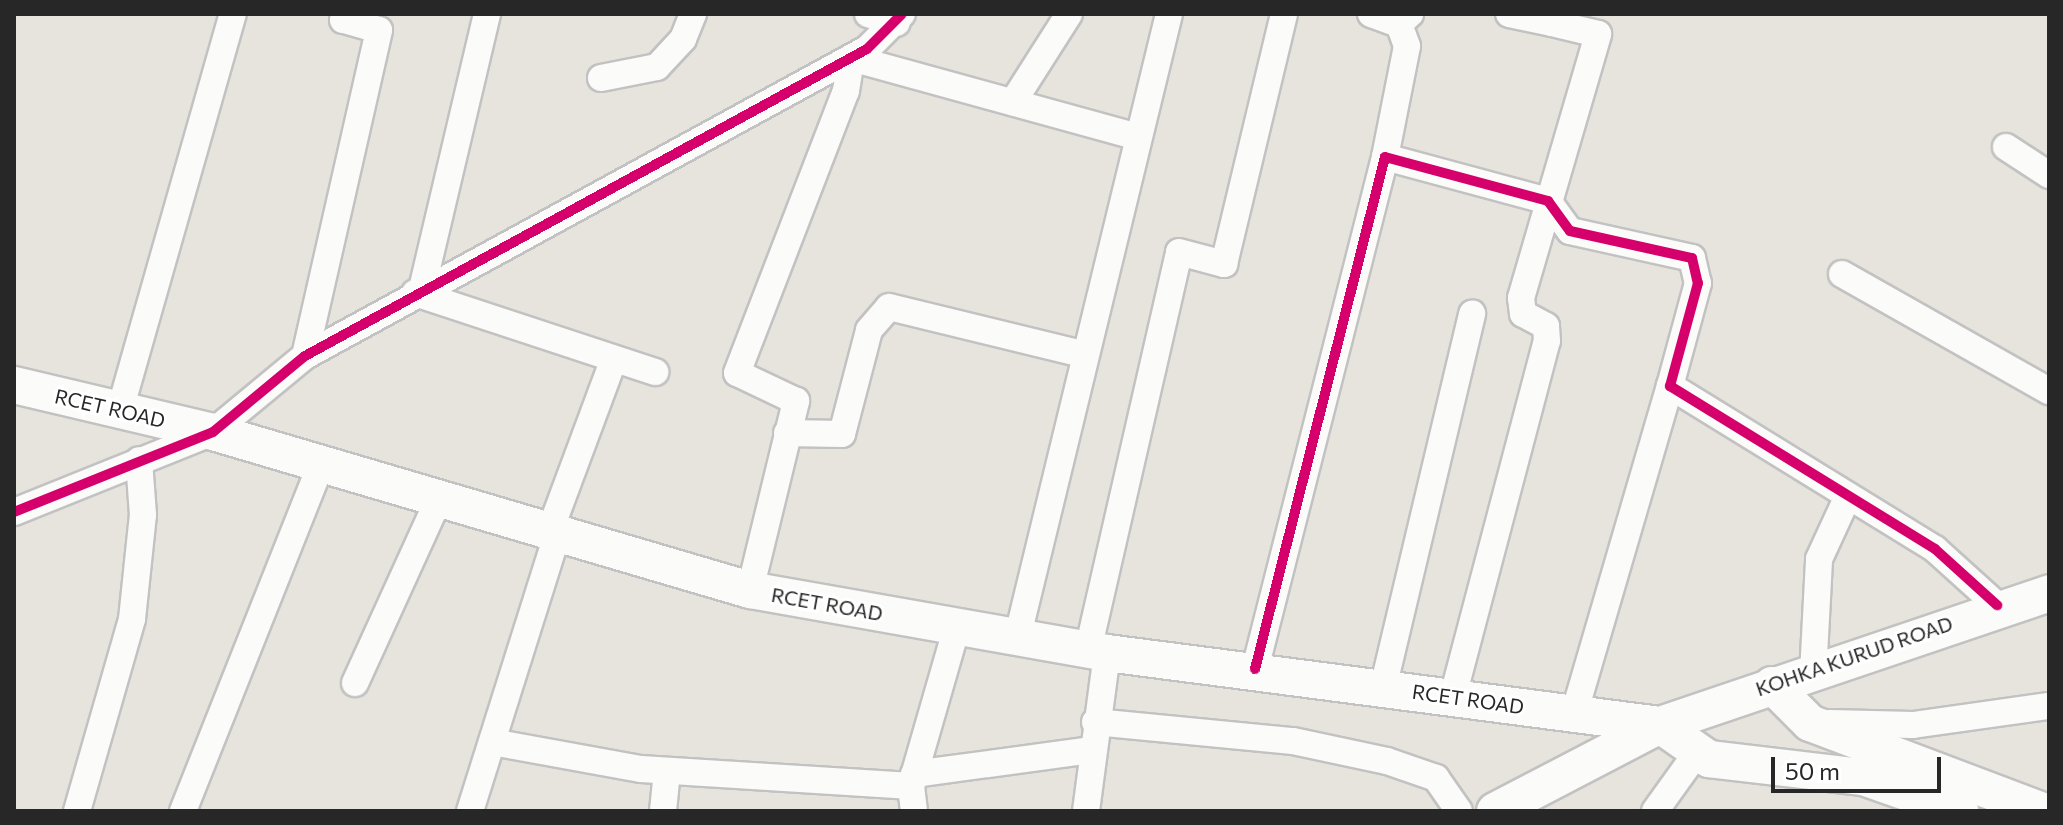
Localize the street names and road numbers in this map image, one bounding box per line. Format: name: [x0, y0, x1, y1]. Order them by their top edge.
street label: RCET ROAD: [52, 384, 168, 432]
street label: RCET ROAD: [769, 582, 885, 626]
street label: KOHKA KURUD ROAD: [1752, 611, 1956, 701]
street label: RCET ROAD: [1411, 679, 1525, 719]

